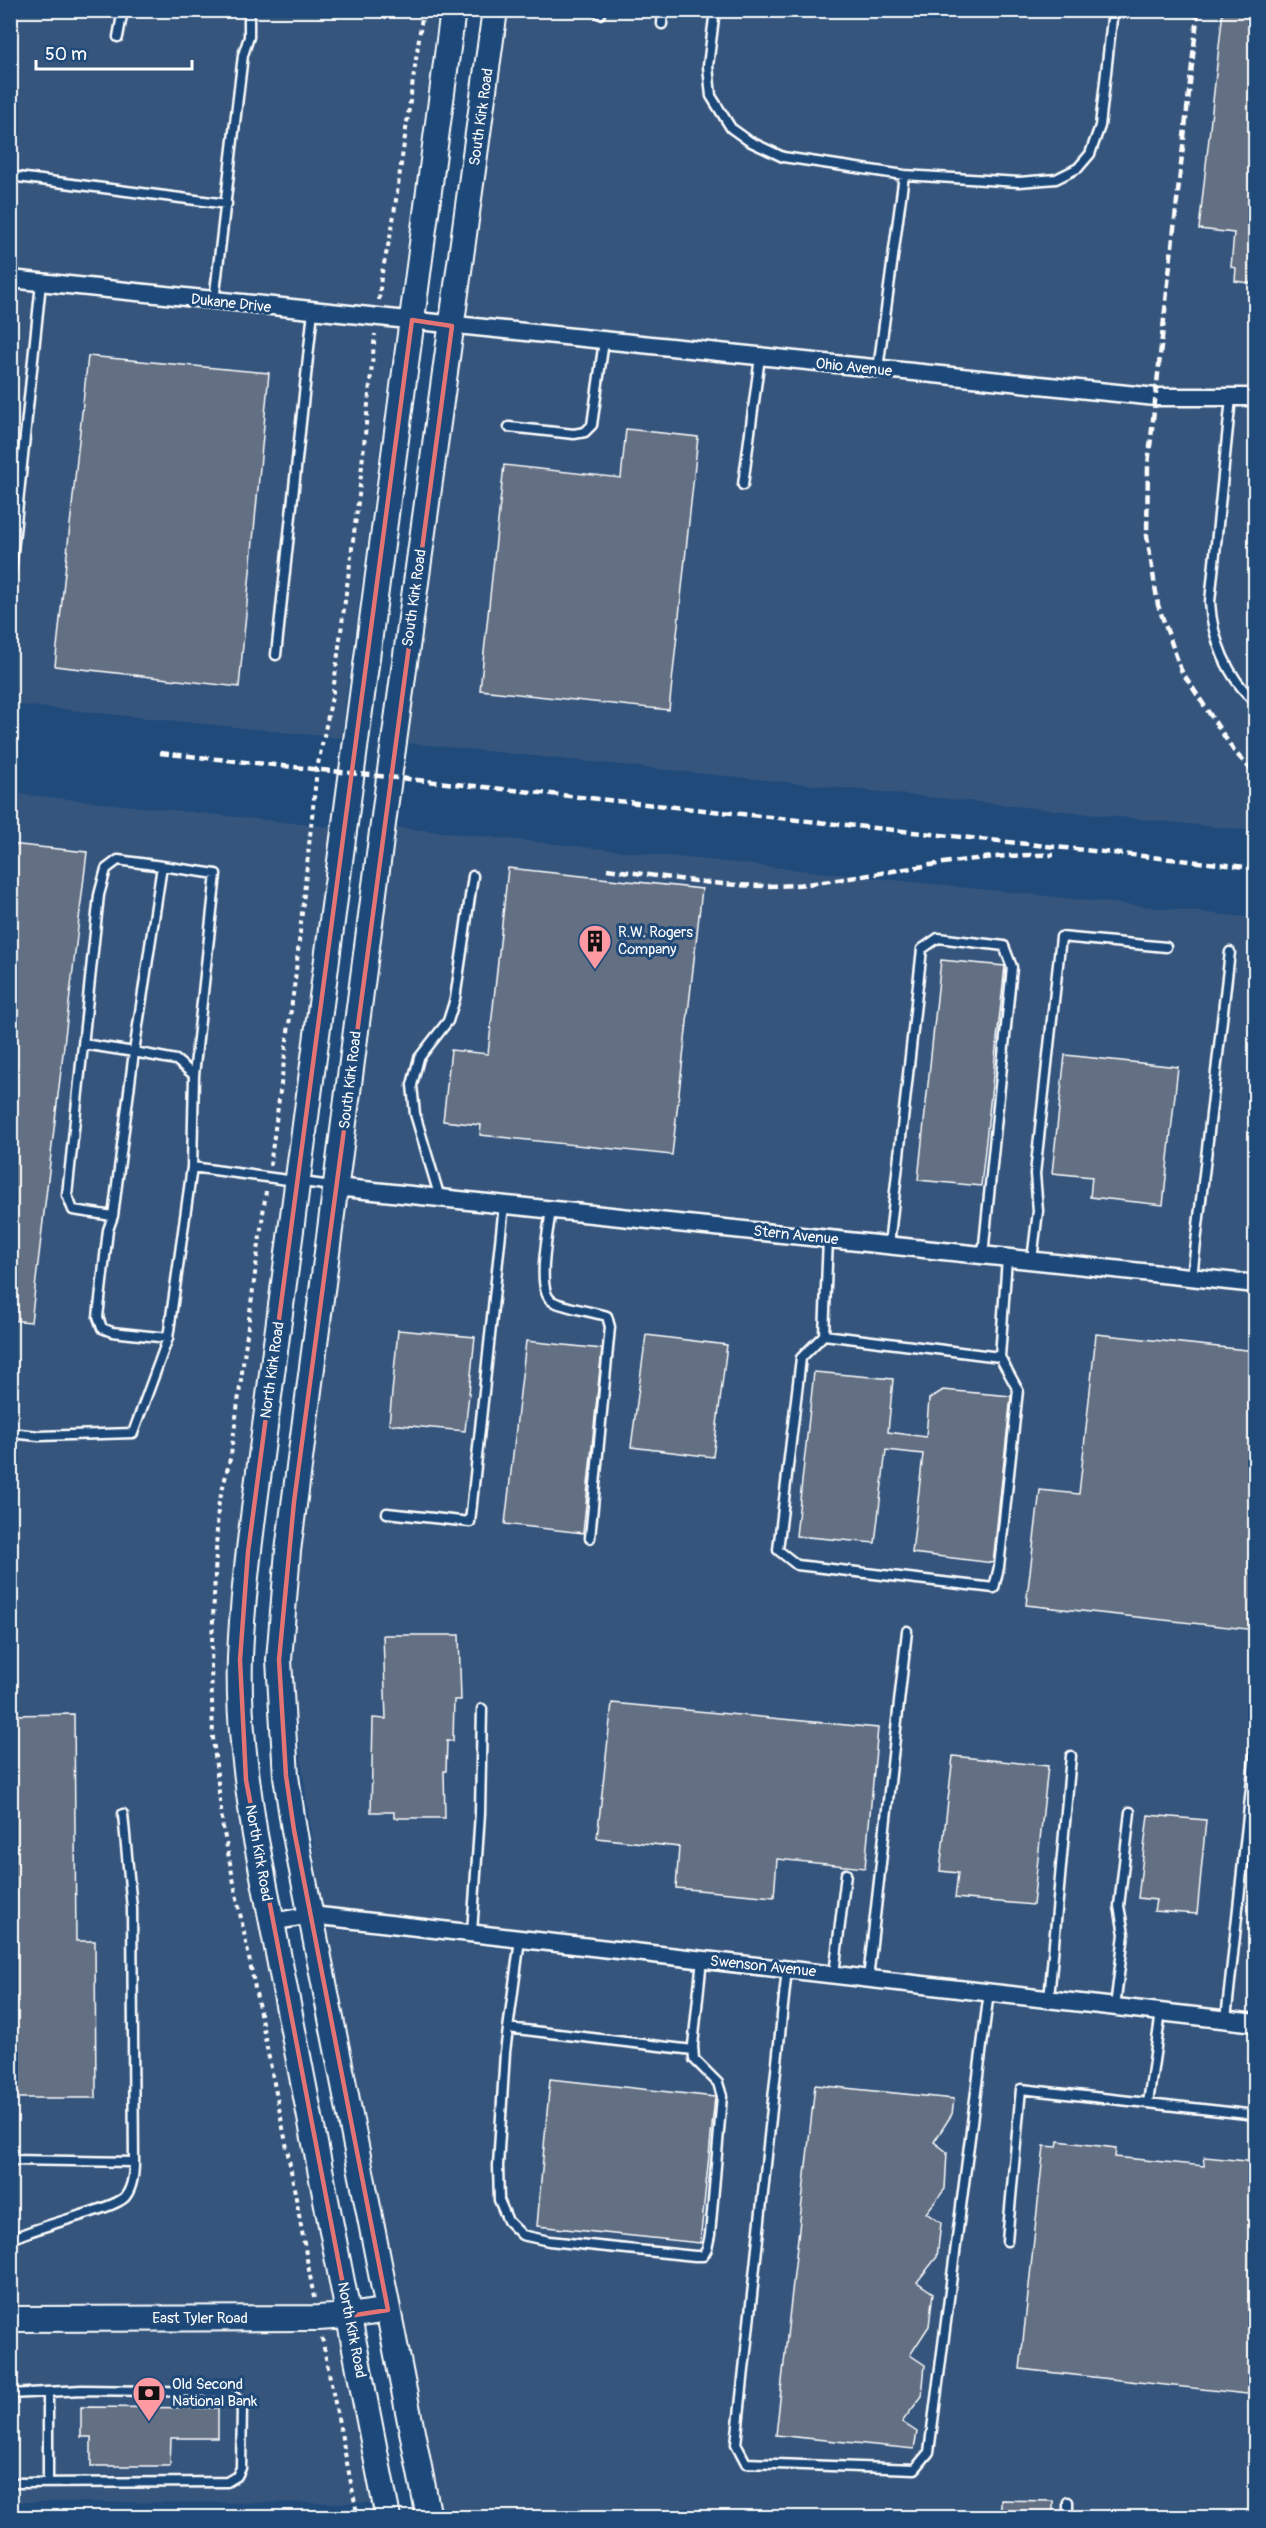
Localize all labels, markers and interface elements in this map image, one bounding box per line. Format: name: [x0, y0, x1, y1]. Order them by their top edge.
scale bar: [36, 33, 192, 71]
text: 50 m: [45, 43, 87, 66]
street label: South Kirk Road: [465, 67, 498, 167]
street label: Dukane Drive: [190, 290, 273, 317]
street label: Ohio Avenue: [815, 354, 894, 381]
street label: South Kirk Road: [398, 548, 431, 648]
building icon: R.W. Rogers Company: [577, 923, 613, 970]
place label: R.W. Rogers Company: [618, 923, 693, 959]
street label: South Kirk Road: [335, 1030, 366, 1130]
street label: Stern Avenue: [752, 1222, 840, 1249]
street label: North Kirk Road: [256, 1320, 289, 1420]
street label: North Kirk Road: [241, 1803, 276, 1903]
street label: Swenson Avenue: [709, 1951, 818, 1982]
street label: North Kirk Road: [333, 2280, 370, 2380]
street label: East Tyler Road: [152, 2309, 248, 2328]
bank icon: Old Second National Bank: [131, 2375, 167, 2422]
place label: Old Second National Bank: [172, 2375, 258, 2411]

